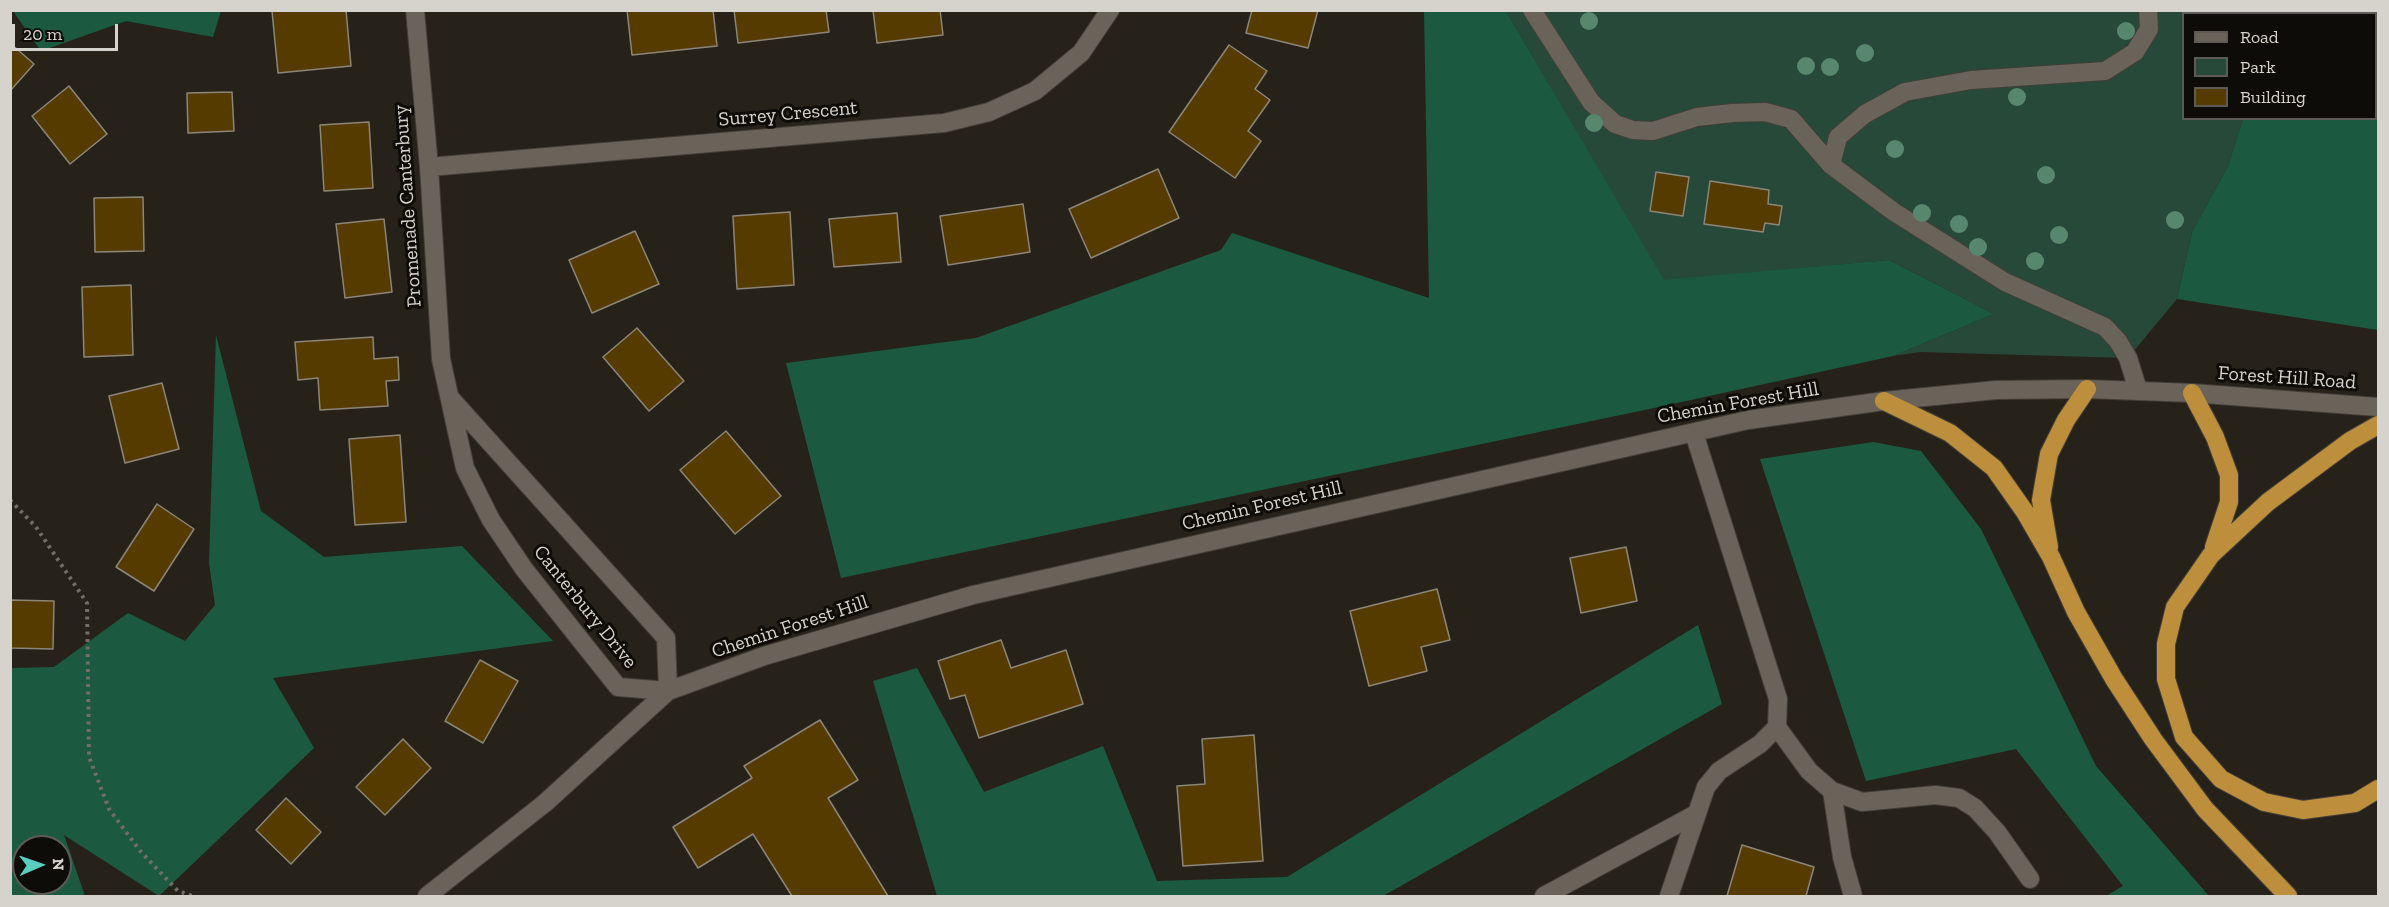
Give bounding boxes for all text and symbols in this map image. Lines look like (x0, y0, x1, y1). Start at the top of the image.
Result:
scale bar (15, 12, 122, 50)
legend (2182, 12, 2377, 120)
text: 20 m (23, 23, 62, 45)
text: Road (2240, 26, 2279, 48)
text: Park (2240, 56, 2276, 78)
text: Building (2240, 86, 2306, 108)
street label: Surrey Crescent (717, 96, 859, 132)
street label: Promenade Canterbury (389, 104, 427, 308)
street label: Forest Hill Road (2217, 361, 2357, 395)
street label: Chemin Forest Hill (1656, 377, 1820, 429)
street label: Chemin Forest Hill (1180, 476, 1344, 536)
street label: Canterbury Drive (528, 541, 642, 673)
street label: Chemin Forest Hill (709, 590, 871, 664)
north arrow (12, 835, 72, 895)
text: N (49, 858, 68, 871)

